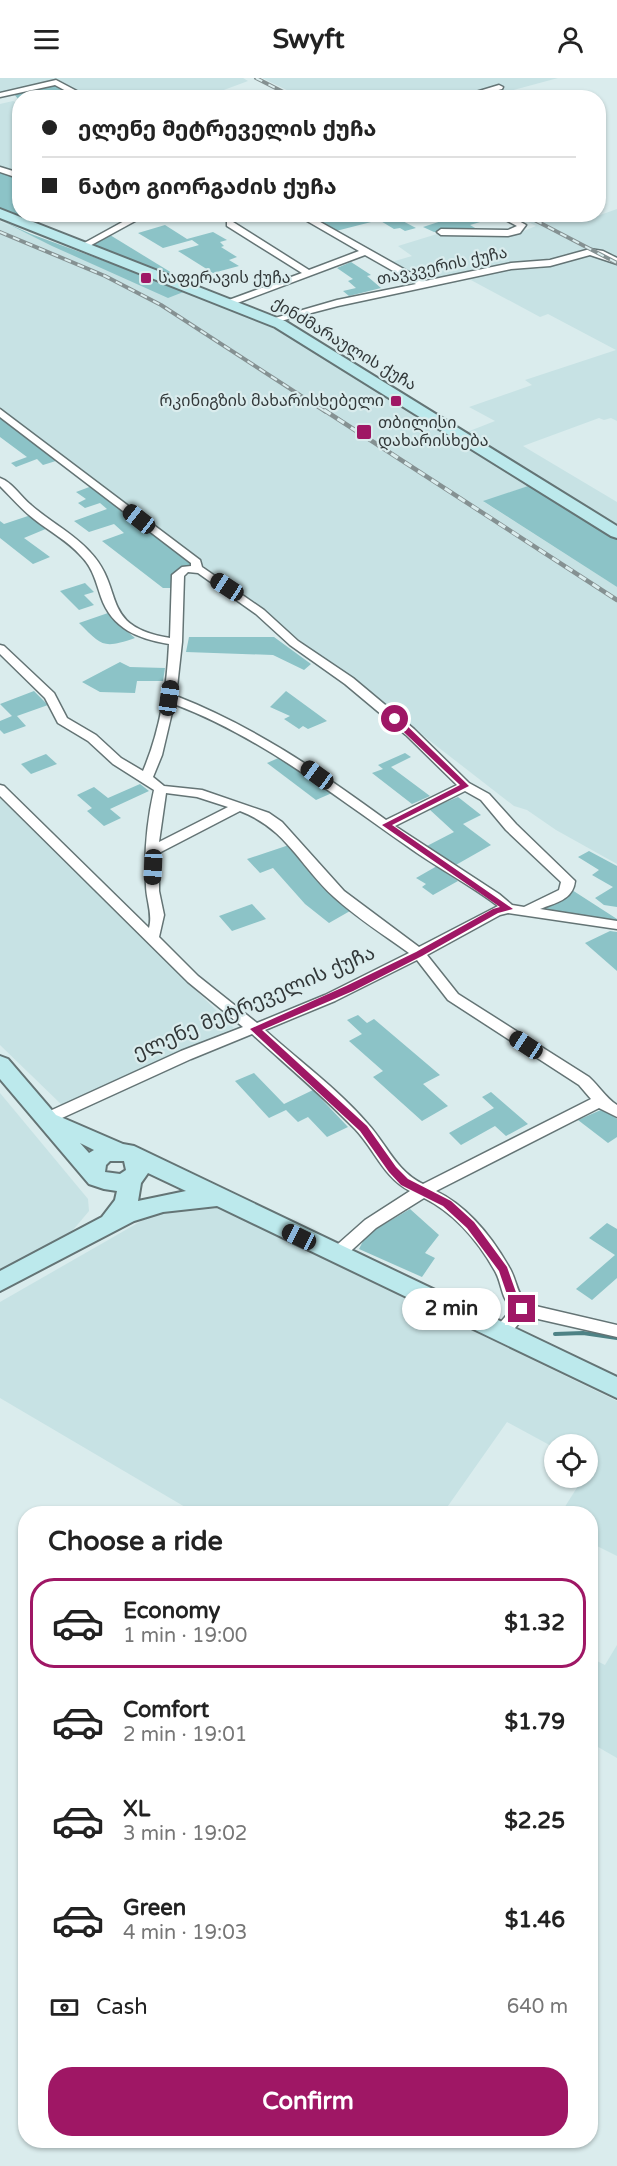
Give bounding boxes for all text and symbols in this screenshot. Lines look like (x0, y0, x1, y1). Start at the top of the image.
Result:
icon: menu (30, 23, 63, 56)
text: Swyft (272, 23, 345, 56)
icon: person (554, 23, 587, 56)
text: ელენე მეტრეველის ქუჩა (78, 116, 376, 142)
text: ნატო გიორგაძის ქუჩა (78, 174, 337, 200)
street label: თავკვერის ქუჩა (375, 242, 509, 290)
place label: საფერავის ქუჩა (158, 268, 290, 288)
marker: საფერავის ქუჩა (139, 271, 153, 285)
street label: ქინძმარაულის ქუჩა (268, 293, 420, 395)
place label: რკინიგზის მახარისხებელი (159, 391, 384, 411)
marker: რკინიგზის მახარისხებელი (389, 394, 403, 408)
place label: თბილისი დახარისხება (378, 413, 488, 451)
marker: თბილისი დახარისხება (355, 423, 373, 441)
car (119, 501, 159, 537)
car (207, 570, 247, 604)
car (158, 679, 180, 717)
route start (381, 705, 408, 732)
car (297, 757, 337, 793)
car (143, 849, 163, 885)
street label: ელენე მეტრეველის ქუჩა (129, 941, 379, 1065)
car (506, 1028, 546, 1062)
car (279, 1221, 319, 1253)
callout: 2 min (402, 1288, 501, 1330)
route end (508, 1295, 535, 1322)
text: 2 min (425, 1297, 478, 1321)
map controls (544, 1434, 598, 1488)
button: locate (544, 1434, 598, 1488)
text: Choose a ride (48, 1525, 223, 1558)
icon: car (51, 1596, 105, 1650)
text: Economy (123, 1598, 220, 1624)
text: $1.32 (504, 1610, 565, 1636)
text: 1 min · 19:00 (123, 1624, 247, 1648)
icon: car (51, 1695, 105, 1749)
text: Comfort (123, 1697, 209, 1723)
text: $1.79 (504, 1709, 565, 1735)
text: 2 min · 19:01 (123, 1723, 247, 1747)
icon: car (51, 1794, 105, 1848)
text: XL (123, 1796, 150, 1822)
text: $2.25 (504, 1808, 565, 1834)
text: 3 min · 19:02 (123, 1822, 247, 1846)
icon: car (51, 1893, 105, 1947)
text: Green (123, 1895, 186, 1921)
text: $1.46 (505, 1907, 565, 1933)
text: 4 min · 19:03 (123, 1921, 247, 1945)
icon: cash (48, 1991, 81, 2024)
text: Cash (96, 1994, 148, 2020)
text: 640 m (507, 1995, 568, 2019)
button: Confirm (48, 2067, 568, 2136)

